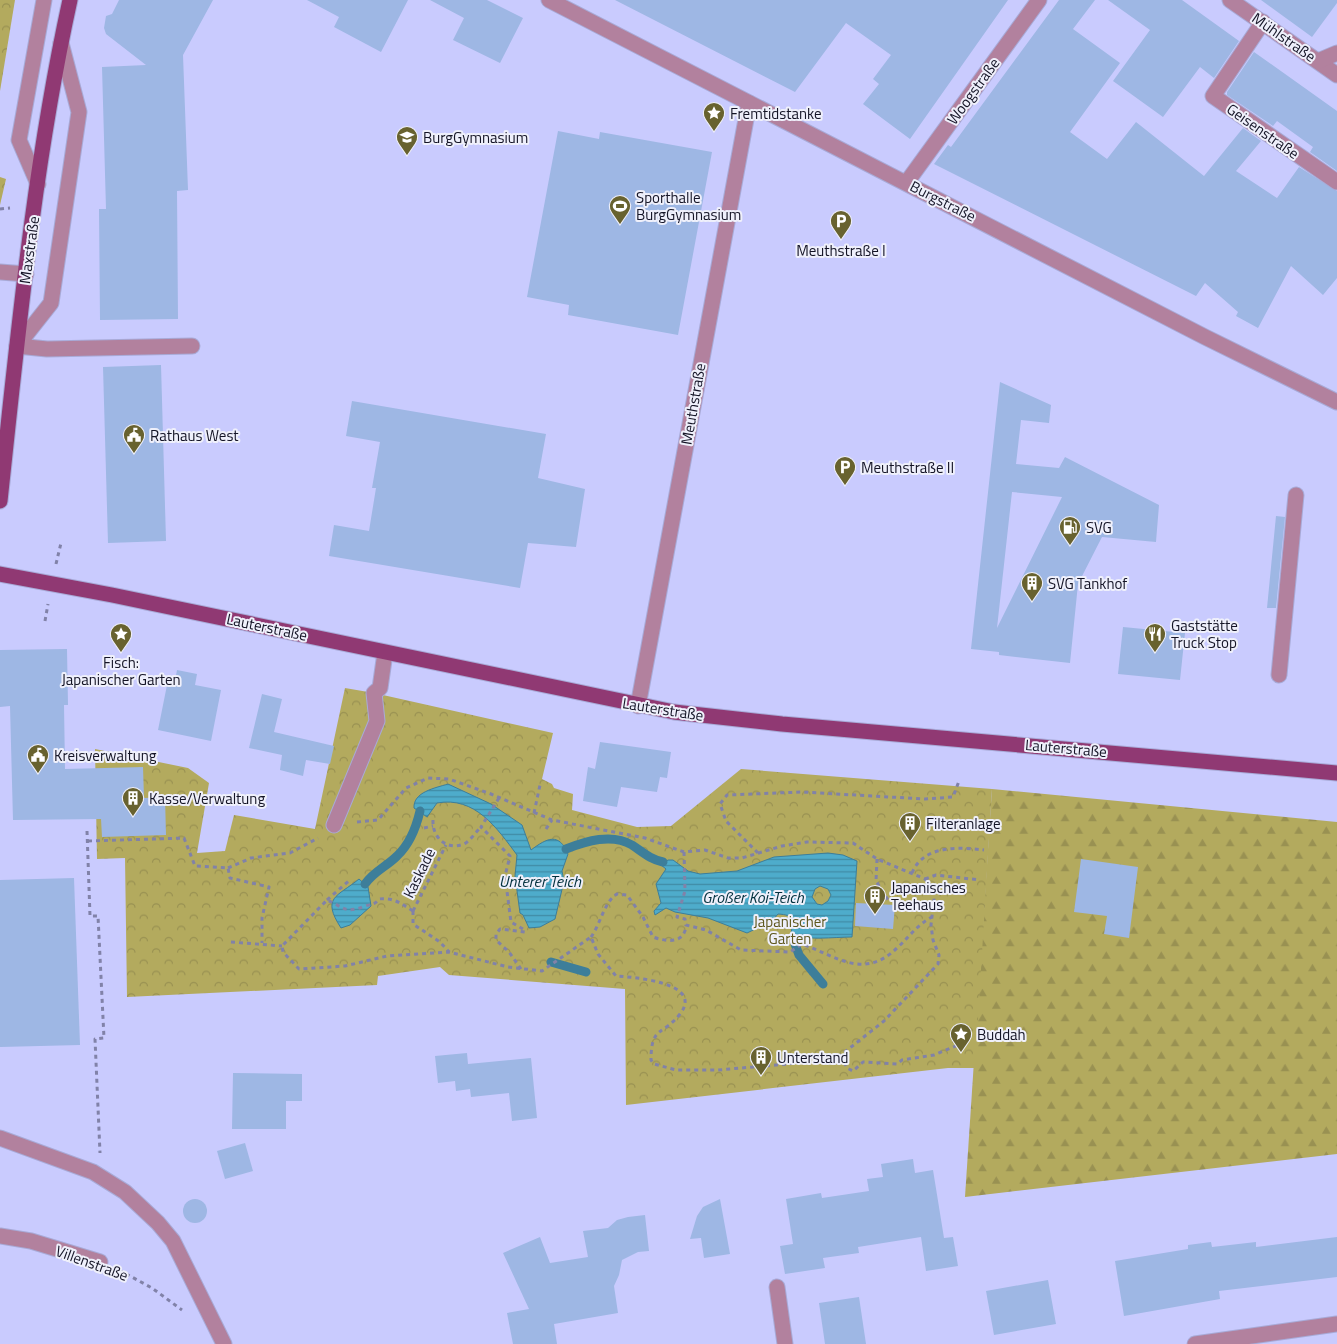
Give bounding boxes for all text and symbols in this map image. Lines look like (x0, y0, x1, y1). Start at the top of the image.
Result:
street label: Mühlstraße (1247, 7, 1321, 67)
street label: Woogstraße (941, 53, 1005, 129)
street label: Geisenstraße (1222, 98, 1304, 164)
place icon: Fremtidstanke (702, 101, 726, 132)
place label: Fremtidstanke (730, 102, 822, 125)
school or university icon: BurgGymnasium (395, 125, 419, 156)
place label: BurgGymnasium (423, 126, 528, 149)
street label: Burgstraße (906, 175, 980, 227)
place label: Sporthalle BurgGymnasium (636, 186, 741, 226)
sports icon: Sporthalle BurgGymnasium (608, 194, 632, 225)
parking icon: Meuthstraße I (829, 209, 853, 240)
street label: Maxstraße (13, 215, 45, 285)
place label: Meuthstraße I (796, 239, 886, 262)
street label: Meuthstraße (675, 361, 711, 447)
public building icon: Rathaus West (122, 423, 146, 454)
place label: Rathaus West (150, 424, 239, 447)
parking icon: Meuthstraße II (833, 455, 857, 486)
place label: Meuthstraße II (861, 456, 954, 479)
fuel station icon: SVG (1058, 515, 1082, 546)
place label: SVG (1086, 516, 1112, 539)
building icon: SVG Tankhof (1020, 571, 1044, 602)
place label: SVG Tankhof (1048, 572, 1127, 595)
street label: Lauterstraße (225, 607, 309, 647)
place label: Gaststätte Truck Stop (1171, 614, 1238, 654)
place icon: Fisch: Japanischer Garten (109, 622, 133, 653)
restaurant icon: Gaststätte Truck Stop (1143, 622, 1167, 653)
place label: Fisch: Japanischer Garten (61, 651, 181, 691)
street label: Lauterstraße (621, 691, 705, 727)
street label: Lauterstraße (1024, 733, 1108, 763)
public building icon: Kreisverwaltung (26, 743, 50, 774)
place label: Kreisverwaltung (54, 744, 157, 767)
building icon: Kasse/Verwaltung (121, 786, 145, 817)
place label: Kasse/Verwaltung (149, 787, 265, 810)
building icon: Filteranlage (898, 811, 922, 842)
place label: Filteranlage (926, 812, 1001, 835)
street label: Kaskade (397, 844, 441, 902)
water label: Unterer Teich (499, 869, 582, 893)
place label: Japanisches Teehaus (891, 876, 966, 916)
building icon: Japanisches Teehaus (863, 884, 887, 915)
water label: Großer Koi-Teich (702, 885, 805, 909)
park label: Japanischer Garten (754, 910, 826, 950)
place icon: Buddah (949, 1022, 973, 1053)
place label: Buddah (977, 1023, 1026, 1046)
building icon: Unterstand (749, 1045, 773, 1076)
place label: Unterstand (777, 1046, 848, 1069)
street label: Villenstraße (52, 1239, 132, 1287)

